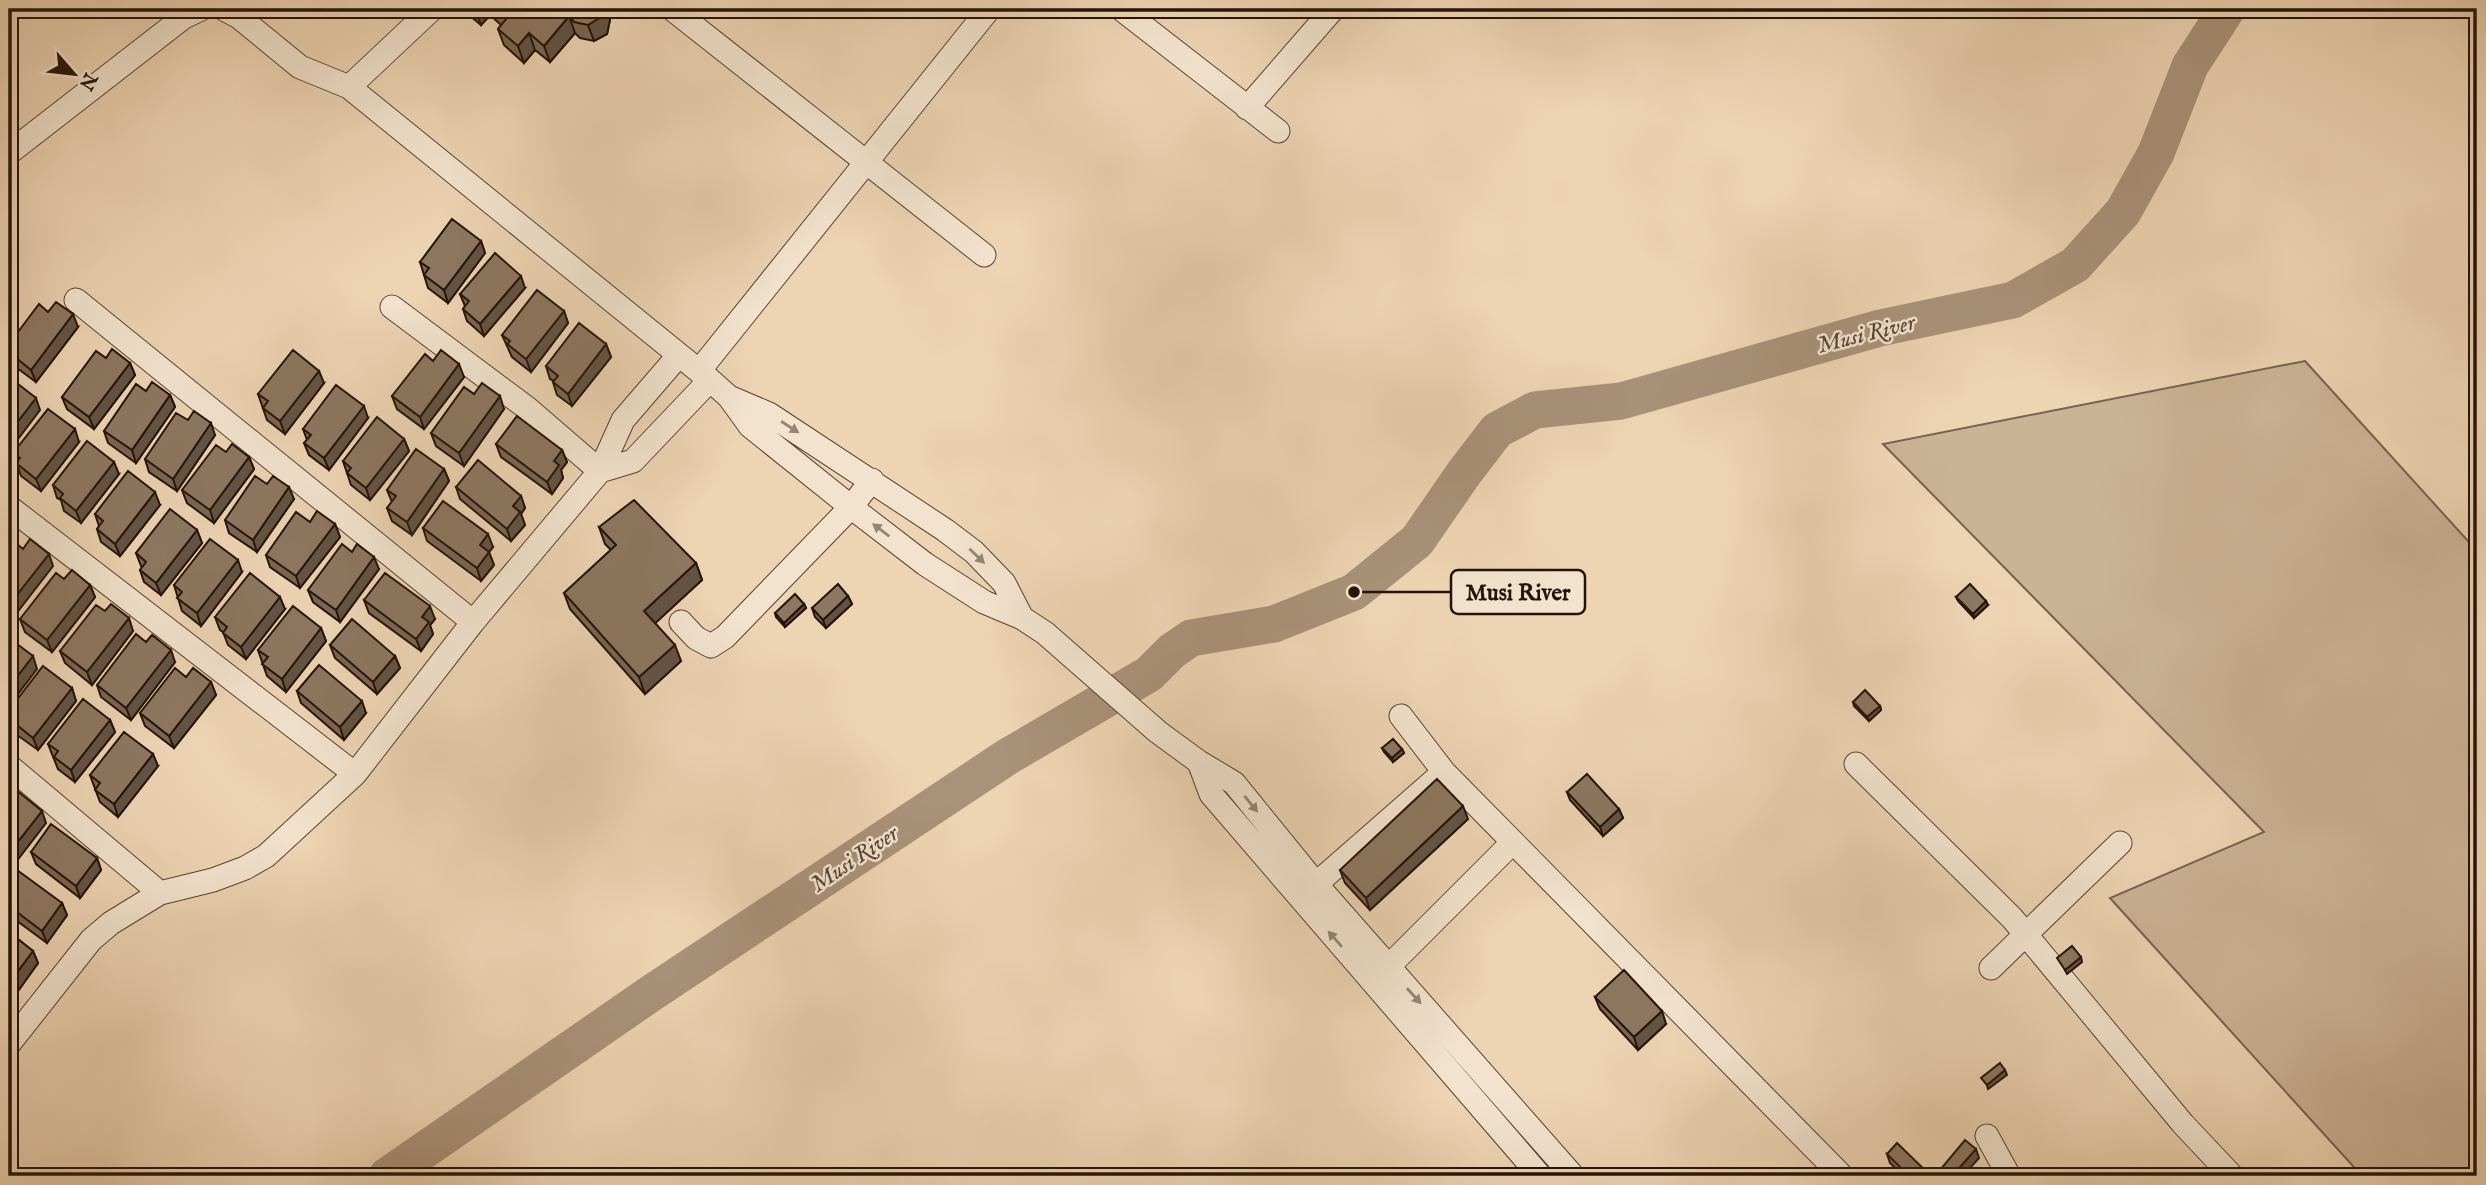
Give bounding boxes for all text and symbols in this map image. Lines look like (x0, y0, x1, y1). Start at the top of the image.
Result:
north arrow (38, 38, 108, 108)
text: N (73, 67, 102, 94)
water label: Musi River (1815, 308, 1919, 361)
one-way arrow (781, 421, 800, 434)
one-way arrow (873, 523, 891, 538)
one-way arrow (968, 548, 985, 564)
callout: Musi River (1451, 570, 1585, 614)
text: Musi River (1465, 579, 1571, 608)
one-way arrow (1243, 796, 1258, 813)
water label: Musi River (805, 819, 905, 899)
one-way arrow (1328, 931, 1344, 948)
one-way arrow (1406, 988, 1421, 1005)

